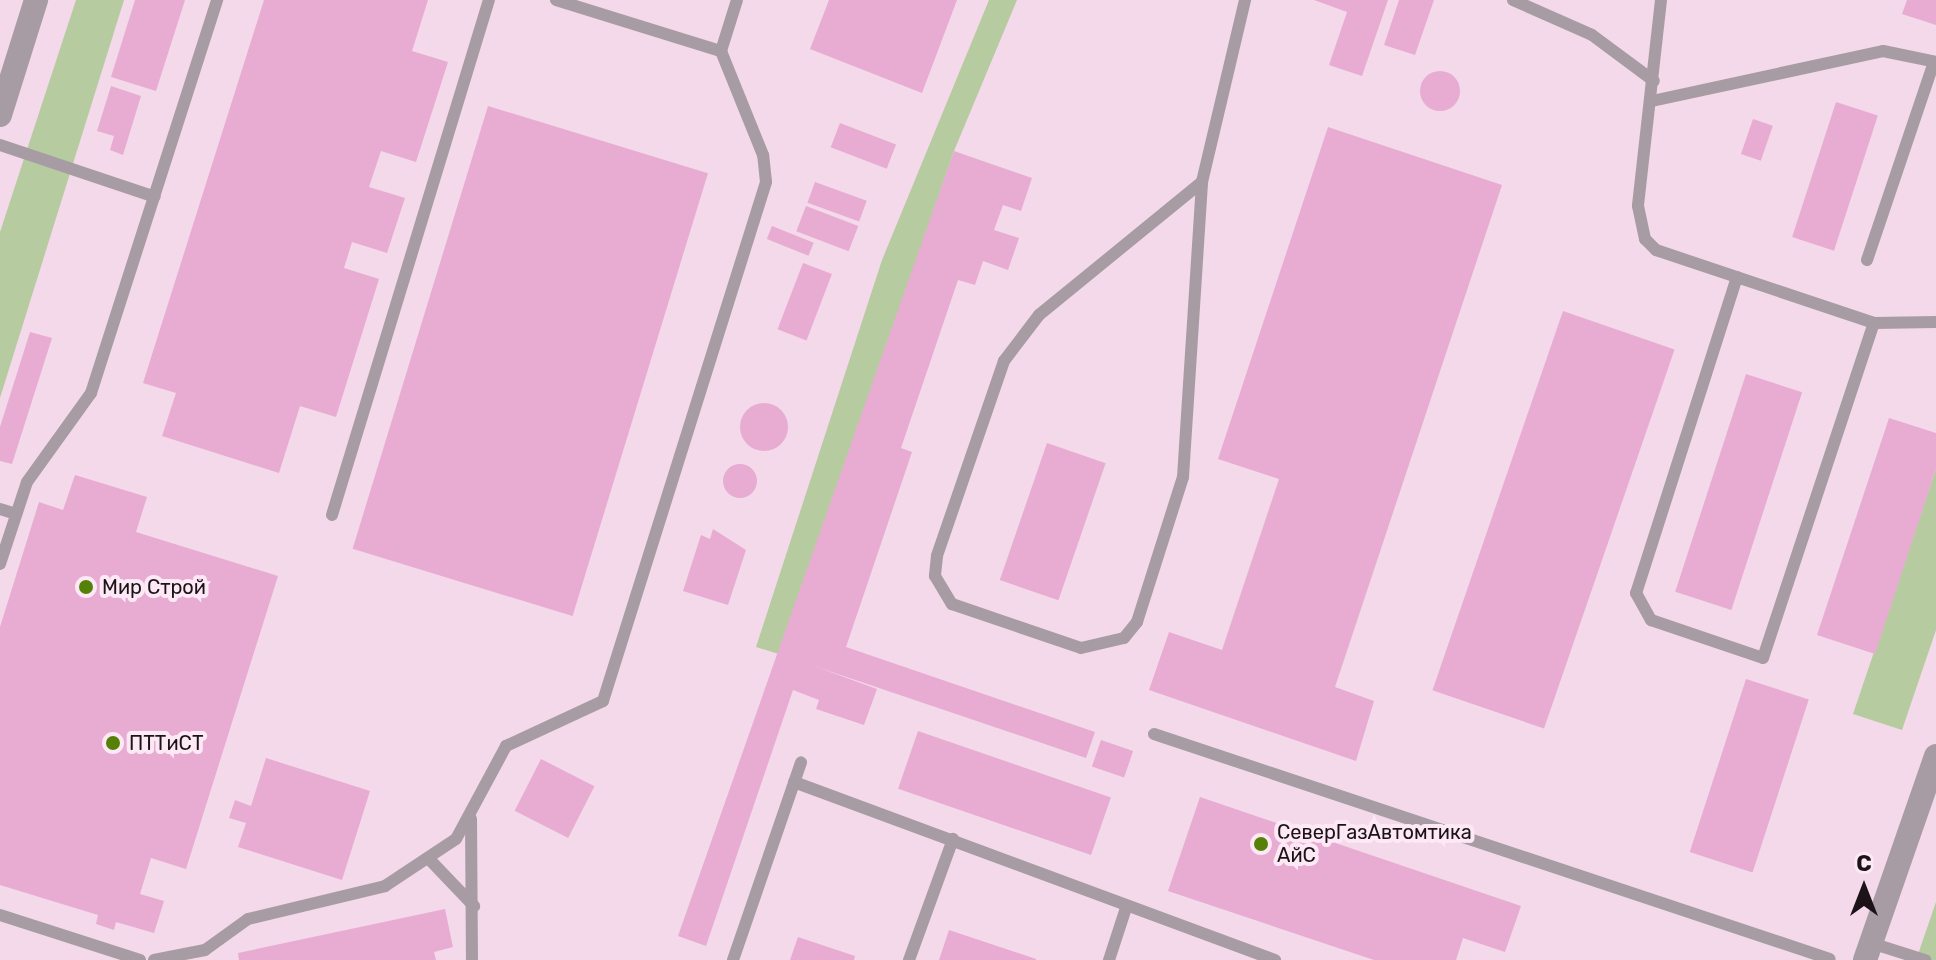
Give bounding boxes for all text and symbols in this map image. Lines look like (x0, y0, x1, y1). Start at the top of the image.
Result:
place label: Мир Строй (102, 575, 206, 599)
marker: Мир Строй (77, 578, 95, 596)
place label: ПТТиСТ (129, 731, 204, 755)
marker: ПТТиСТ (104, 734, 122, 752)
place label: СеверГазАвтомтика АйС (1277, 820, 1472, 867)
marker: СеверГазАвтомтика АйС (1252, 835, 1270, 853)
north arrow (1824, 848, 1904, 928)
text: С (1856, 850, 1872, 877)

